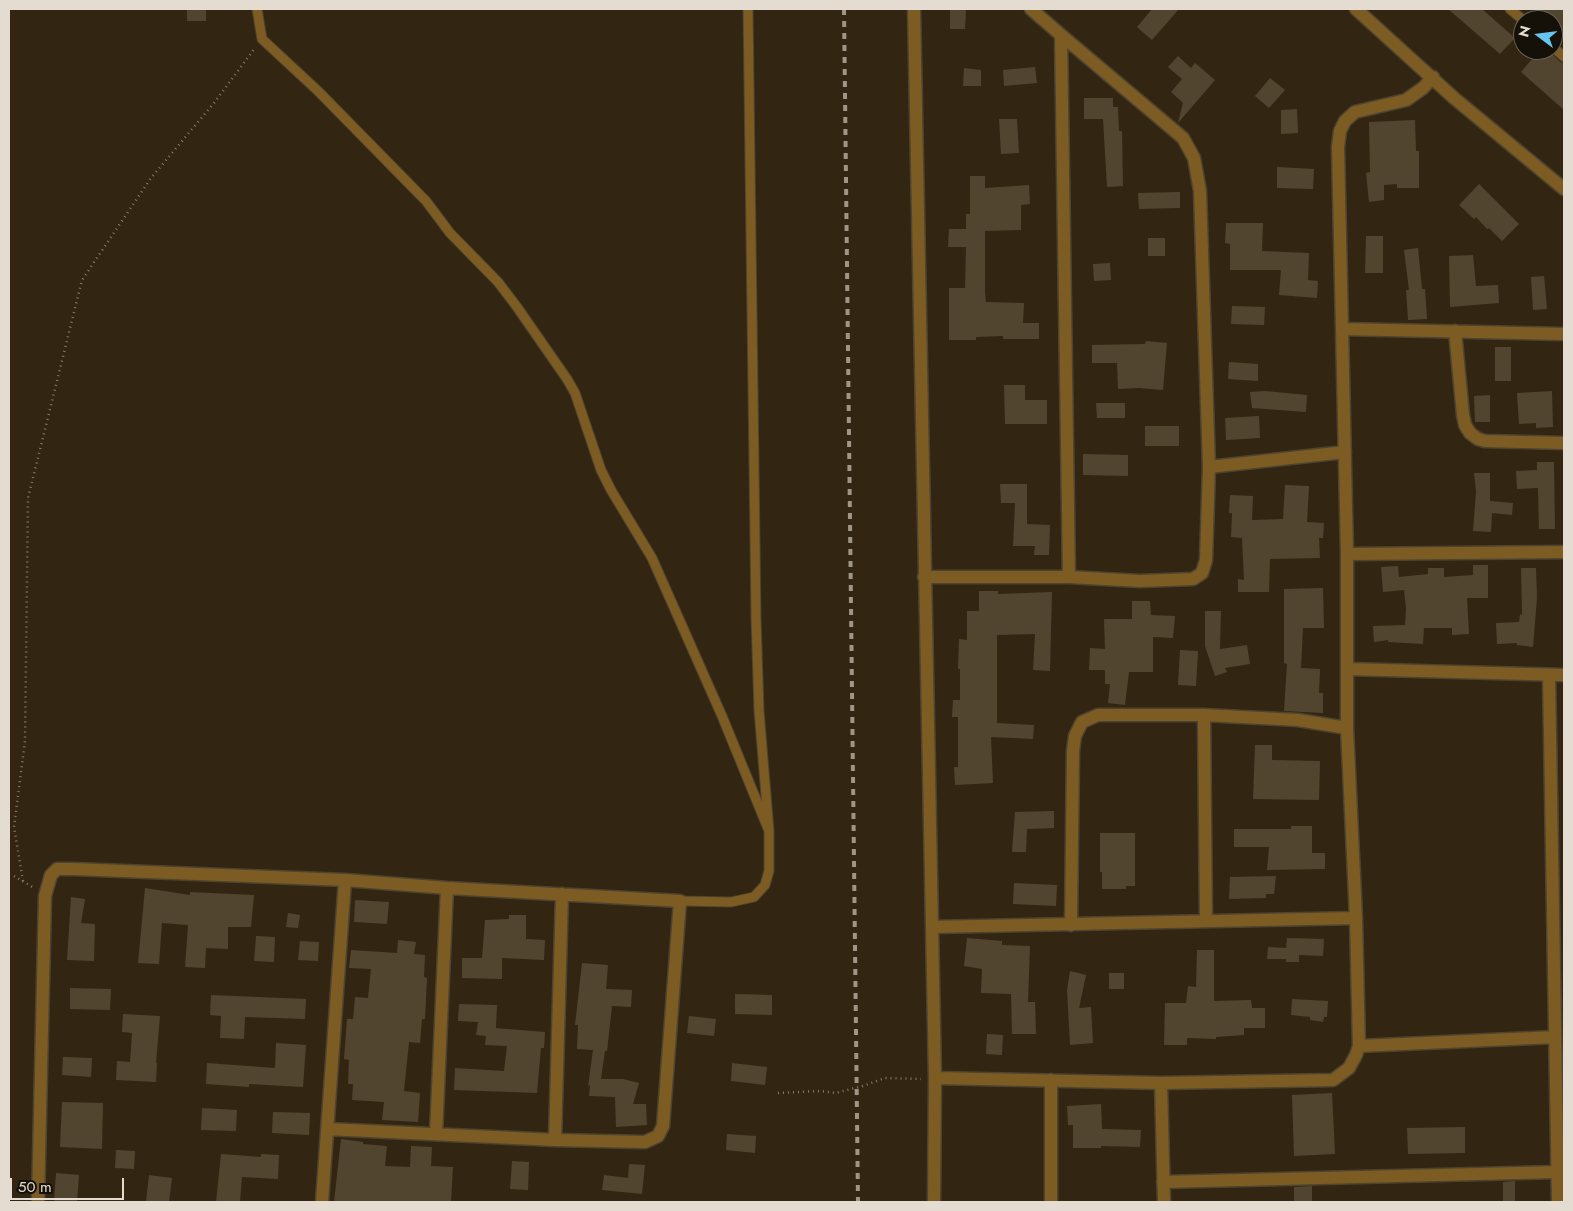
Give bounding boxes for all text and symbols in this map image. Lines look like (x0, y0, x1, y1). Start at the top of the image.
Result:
north arrow (1513, 10, 1563, 60)
text: N (1513, 23, 1536, 39)
scale bar (12, 1168, 126, 1200)
text: 50 m (18, 1176, 52, 1198)

